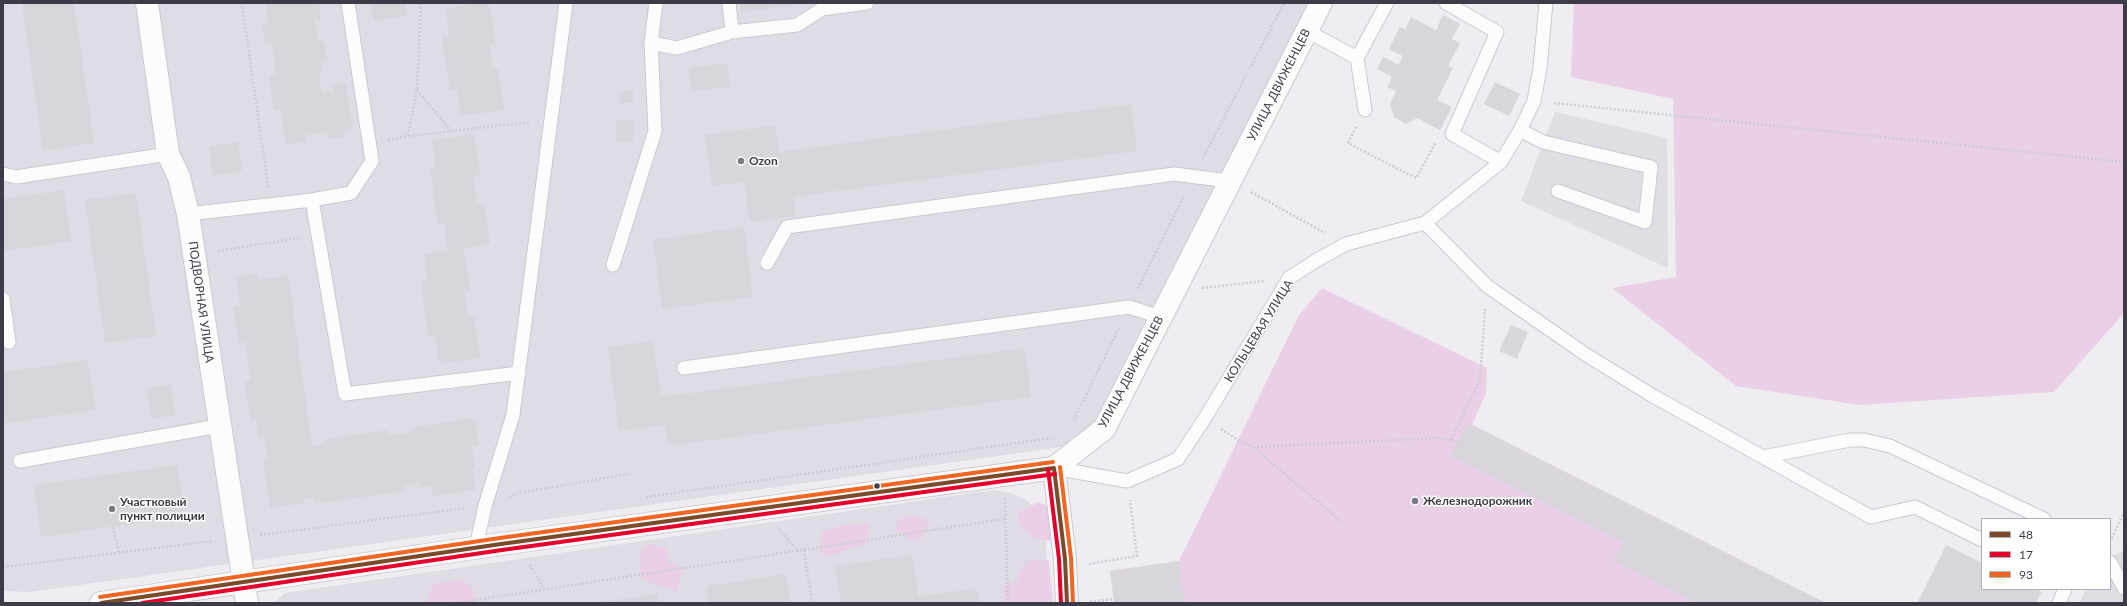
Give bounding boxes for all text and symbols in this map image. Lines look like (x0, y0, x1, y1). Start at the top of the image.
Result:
street label: УЛИЦА ДВИЖЕНЦЕВ (1244, 26, 1314, 144)
place label: Ozon (749, 154, 778, 168)
marker: Ozon (736, 156, 746, 166)
street label: ПОДВОРНАЯ УЛИЦА (185, 240, 217, 364)
street label: КОЛЬЦЕВАЯ УЛИЦА (1222, 277, 1296, 385)
street label: УЛИЦА ДВИЖЕНЦЕВ (1095, 314, 1167, 430)
unlabelled marker (872, 481, 882, 491)
place label: Железнодорожник (1423, 494, 1532, 508)
place label: Участковый пункт полиции (120, 495, 205, 523)
marker: Железнодорожник (1410, 496, 1420, 506)
marker: Участковый пункт полиции (107, 504, 117, 514)
legend (1981, 518, 2111, 590)
text: 48 (2019, 527, 2033, 542)
text: 17 (2019, 547, 2033, 562)
text: 93 (2019, 567, 2033, 582)

